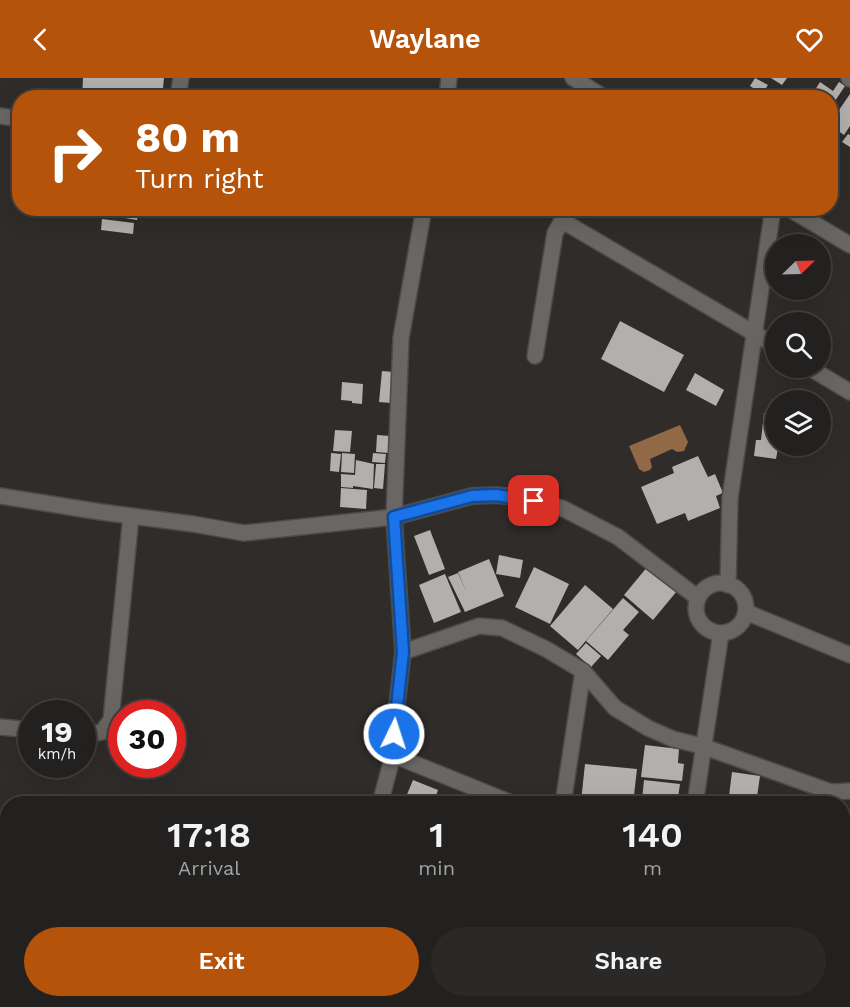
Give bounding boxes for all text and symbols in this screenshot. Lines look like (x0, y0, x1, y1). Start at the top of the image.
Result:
icon: back (24, 23, 57, 56)
text: Waylane (369, 23, 481, 55)
icon: heart (793, 23, 826, 56)
text: 80 m (135, 113, 240, 162)
icon: right (36, 114, 114, 192)
text: Turn right (135, 163, 264, 195)
north arrow (765, 234, 831, 300)
map controls (765, 234, 831, 456)
button: search (765, 312, 831, 378)
button: layers (765, 390, 831, 456)
pin (508, 475, 559, 526)
icon: arrive (517, 484, 550, 517)
speed limit sign: 30 (108, 700, 186, 778)
position arrow (362, 702, 426, 766)
text: 19 (41, 714, 73, 749)
text: km/h (38, 745, 76, 763)
text: 17:18 (167, 814, 251, 856)
text: 1 (429, 814, 444, 856)
text: 140 (622, 814, 683, 856)
text: Arrival (178, 856, 240, 880)
text: min (418, 856, 455, 880)
text: m (643, 856, 662, 880)
button: Exit (24, 927, 419, 996)
button: Share (431, 927, 826, 996)

